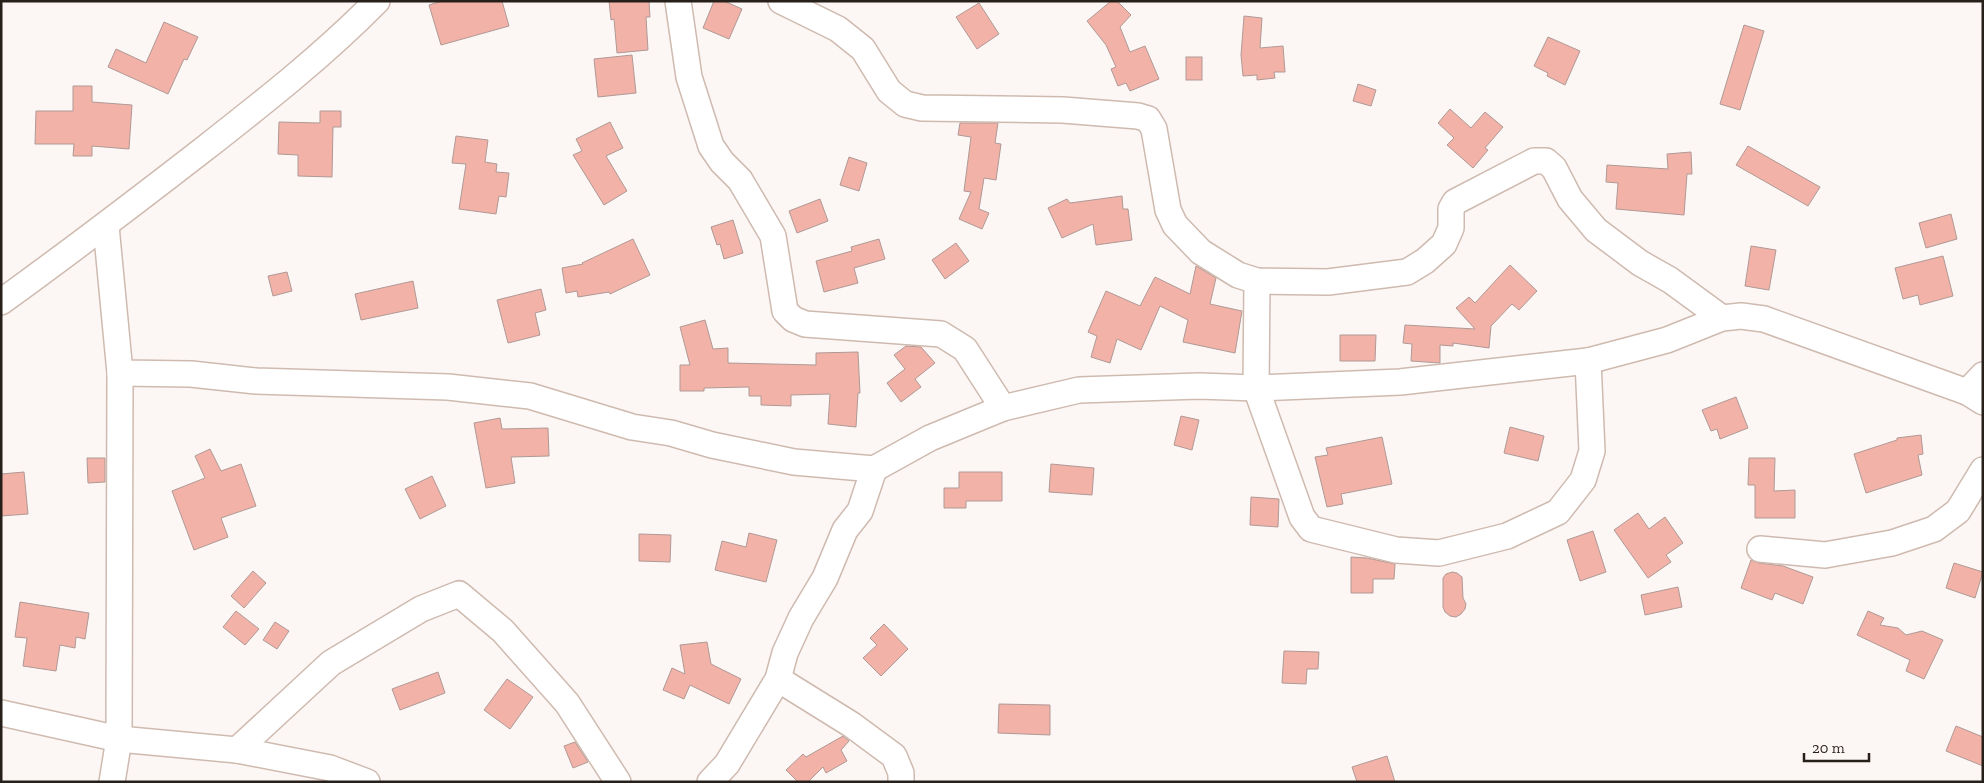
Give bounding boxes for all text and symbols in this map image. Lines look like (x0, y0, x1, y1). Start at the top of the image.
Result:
scale bar (1804, 730, 1869, 762)
text: 20 m (1812, 739, 1845, 757)

